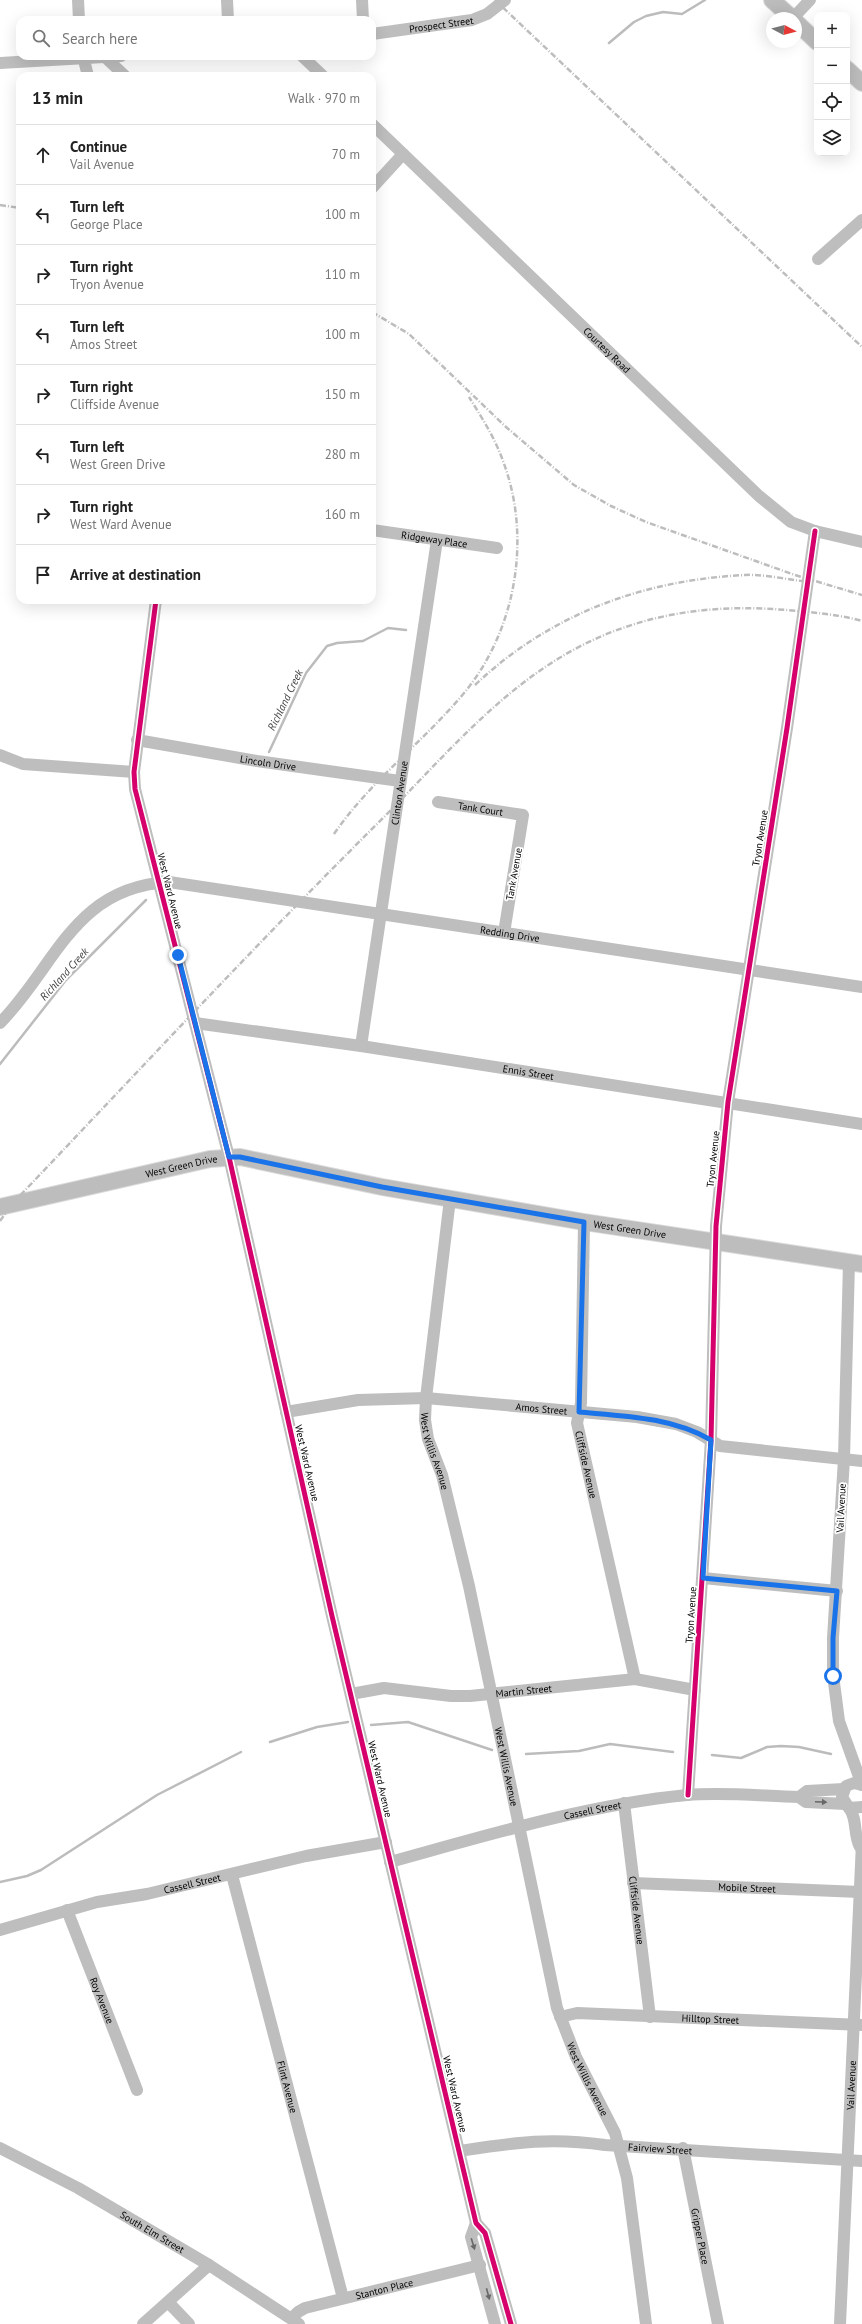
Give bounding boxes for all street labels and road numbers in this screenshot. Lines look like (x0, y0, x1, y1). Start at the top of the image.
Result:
street label: Prospect Street (408, 13, 475, 35)
street label: Courtesy Road (581, 324, 633, 376)
street label: Ridgeway Place (400, 528, 468, 550)
street label: Lincoln Drive (239, 752, 297, 773)
street label: Clinton Avenue (388, 760, 410, 826)
street label: Tank Court (457, 799, 505, 818)
street label: Tryon Avenue (749, 809, 771, 867)
street label: Tank Avenue (503, 847, 525, 901)
street label: West Ward Avenue (154, 851, 186, 931)
street label: Redding Drive (479, 923, 541, 945)
street label: Ennis Street (502, 1062, 555, 1083)
street label: Tryon Avenue (704, 1130, 722, 1188)
street label: West Green Drive (144, 1152, 218, 1180)
street label: West Green Drive (593, 1217, 667, 1241)
street label: Amos Street (515, 1400, 569, 1417)
street label: West Willis Avenue (418, 1412, 452, 1491)
street label: West Ward Avenue (292, 1423, 322, 1503)
street label: Cliffside Avenue (572, 1430, 600, 1499)
street label: Vail Avenue (833, 1483, 849, 1534)
street label: Tryon Avenue (683, 1586, 699, 1644)
street label: Martin Street (495, 1681, 553, 1700)
street label: West Willis Avenue (492, 1726, 521, 1807)
street label: West Ward Avenue (365, 1739, 395, 1819)
street label: Cassell Street (562, 1798, 623, 1822)
street label: Cassell Street (162, 1870, 223, 1896)
street label: Cliffside Avenue (626, 1875, 648, 1945)
street label: Mobile Street (718, 1880, 777, 1895)
street label: Roy Avenue (87, 1975, 117, 2025)
street label: Hilltop Street (681, 2011, 740, 2026)
street label: West Willis Avenue (564, 2040, 611, 2118)
street label: West Ward Avenue (440, 2054, 470, 2134)
street label: Flint Avenue (275, 2059, 301, 2114)
street label: Vail Avenue (843, 2060, 859, 2111)
street label: Fairview Street (628, 2140, 693, 2157)
street label: Gripper Place (689, 2207, 712, 2266)
street label: South Elm Street (118, 2208, 187, 2256)
street label: Stanton Place (354, 2275, 414, 2302)

